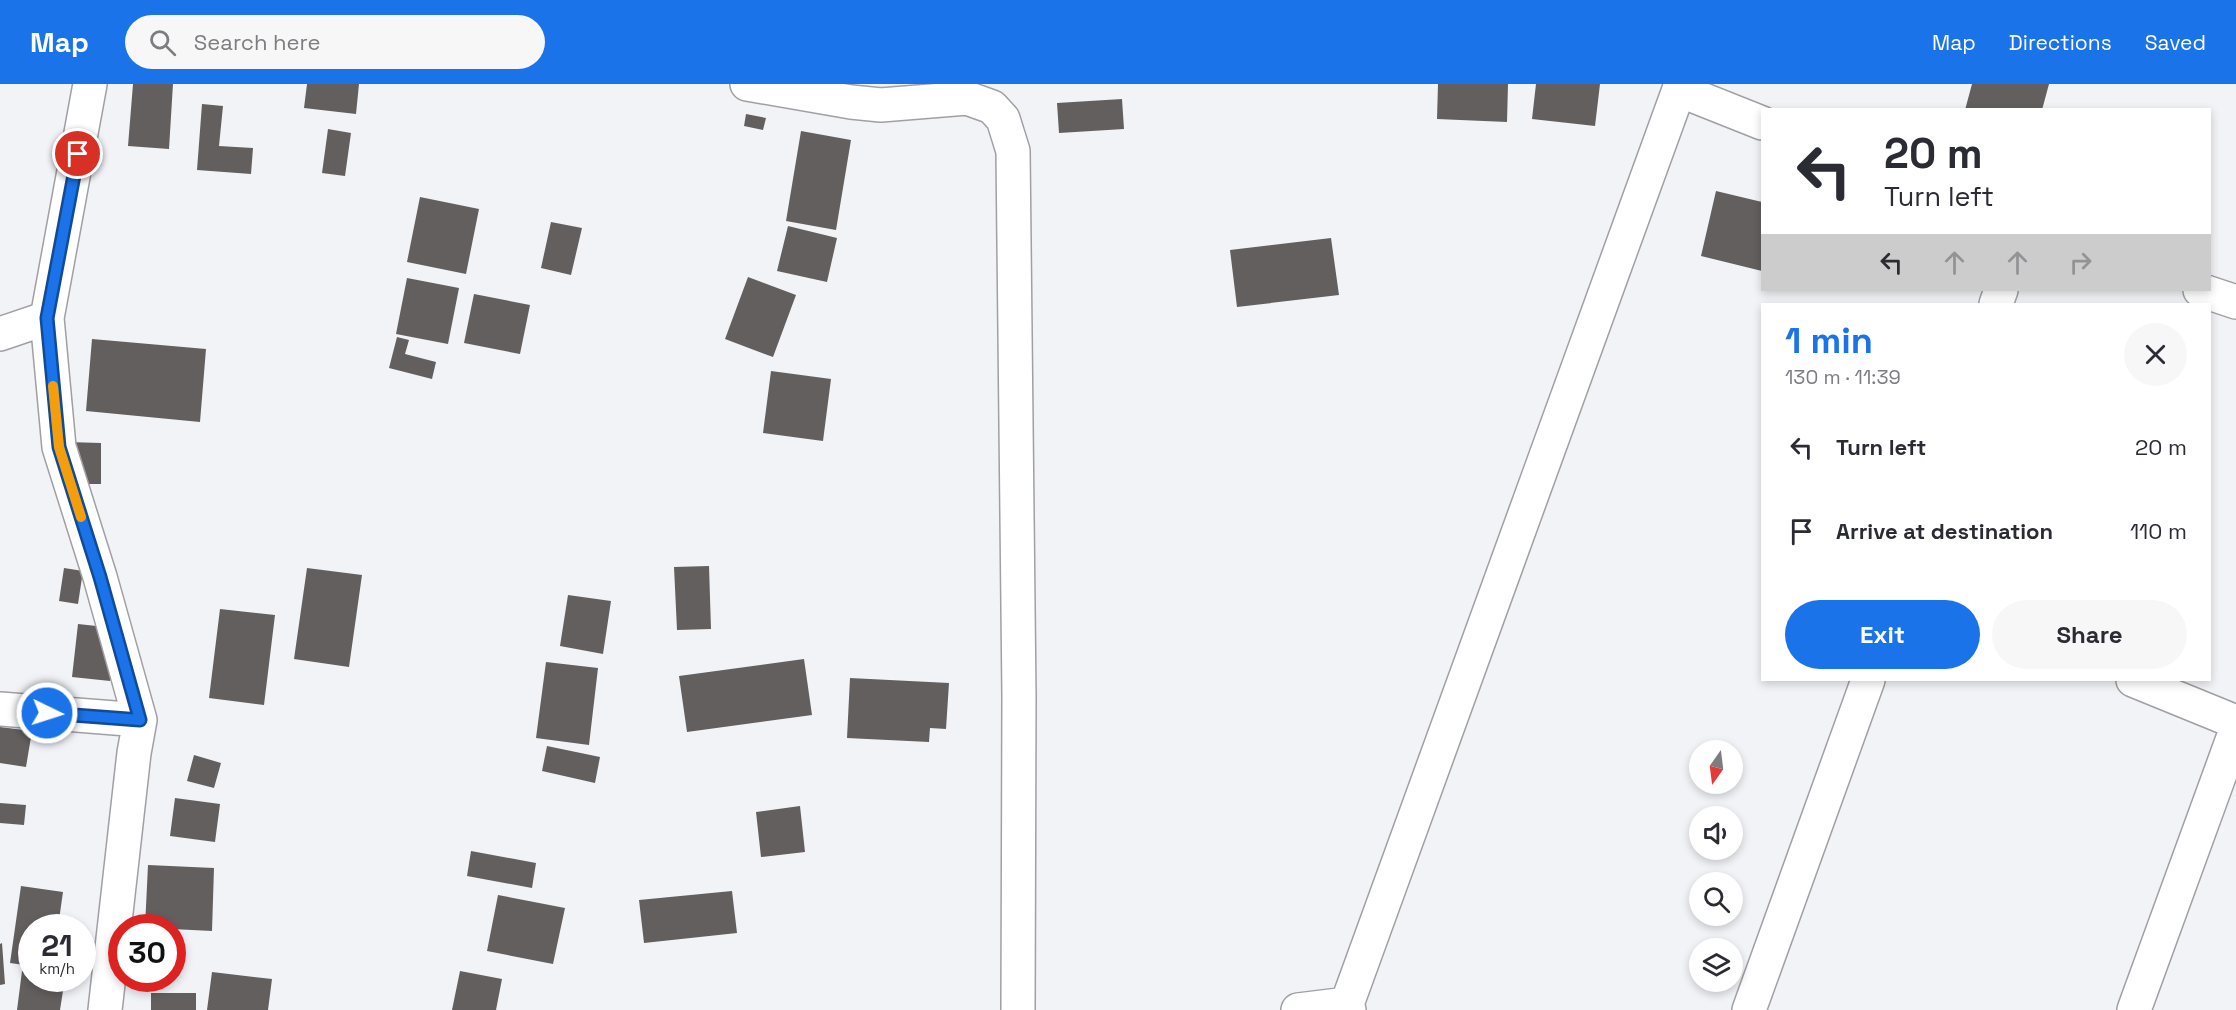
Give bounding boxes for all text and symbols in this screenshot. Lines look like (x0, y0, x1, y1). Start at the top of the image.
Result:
search box (125, 15, 545, 69)
text: Map (30, 24, 89, 60)
icon: search (146, 26, 179, 59)
text: Search here (194, 28, 321, 56)
text: Map (1932, 29, 1976, 56)
text: Directions (2009, 29, 2112, 56)
text: Saved (2145, 29, 2206, 56)
text: 20 m (1884, 127, 1983, 180)
pin (52, 128, 103, 179)
icon: left (1785, 132, 1863, 210)
icon: arrive (61, 137, 94, 170)
text: Turn left (1884, 179, 1994, 214)
icon: left (1875, 246, 1908, 279)
icon: ahead (1938, 246, 1971, 279)
icon: ahead (2001, 246, 2034, 279)
icon: right (2064, 246, 2097, 279)
text: 1 min (1785, 318, 1873, 364)
button: close (2124, 323, 2187, 386)
text: 130 m · 11:39 (1785, 364, 1901, 390)
icon: left (1785, 431, 1818, 464)
text: Turn left (1836, 433, 1926, 461)
text: 20 m (2135, 433, 2187, 461)
icon: arrive (1785, 515, 1818, 548)
text: Arrive at destination (1836, 517, 2053, 545)
text: 110 m (2130, 517, 2187, 545)
button: Exit (1785, 600, 1980, 669)
button: Share (1992, 600, 2187, 669)
position arrow (15, 681, 79, 745)
north arrow (1689, 740, 1743, 794)
map controls (1689, 740, 1743, 992)
button: sound (1689, 806, 1743, 860)
button: search (1689, 872, 1743, 926)
speed limit sign: 30 (108, 914, 186, 992)
text: 21 (41, 926, 73, 965)
button: layers (1689, 938, 1743, 992)
text: km/h (39, 959, 75, 978)

